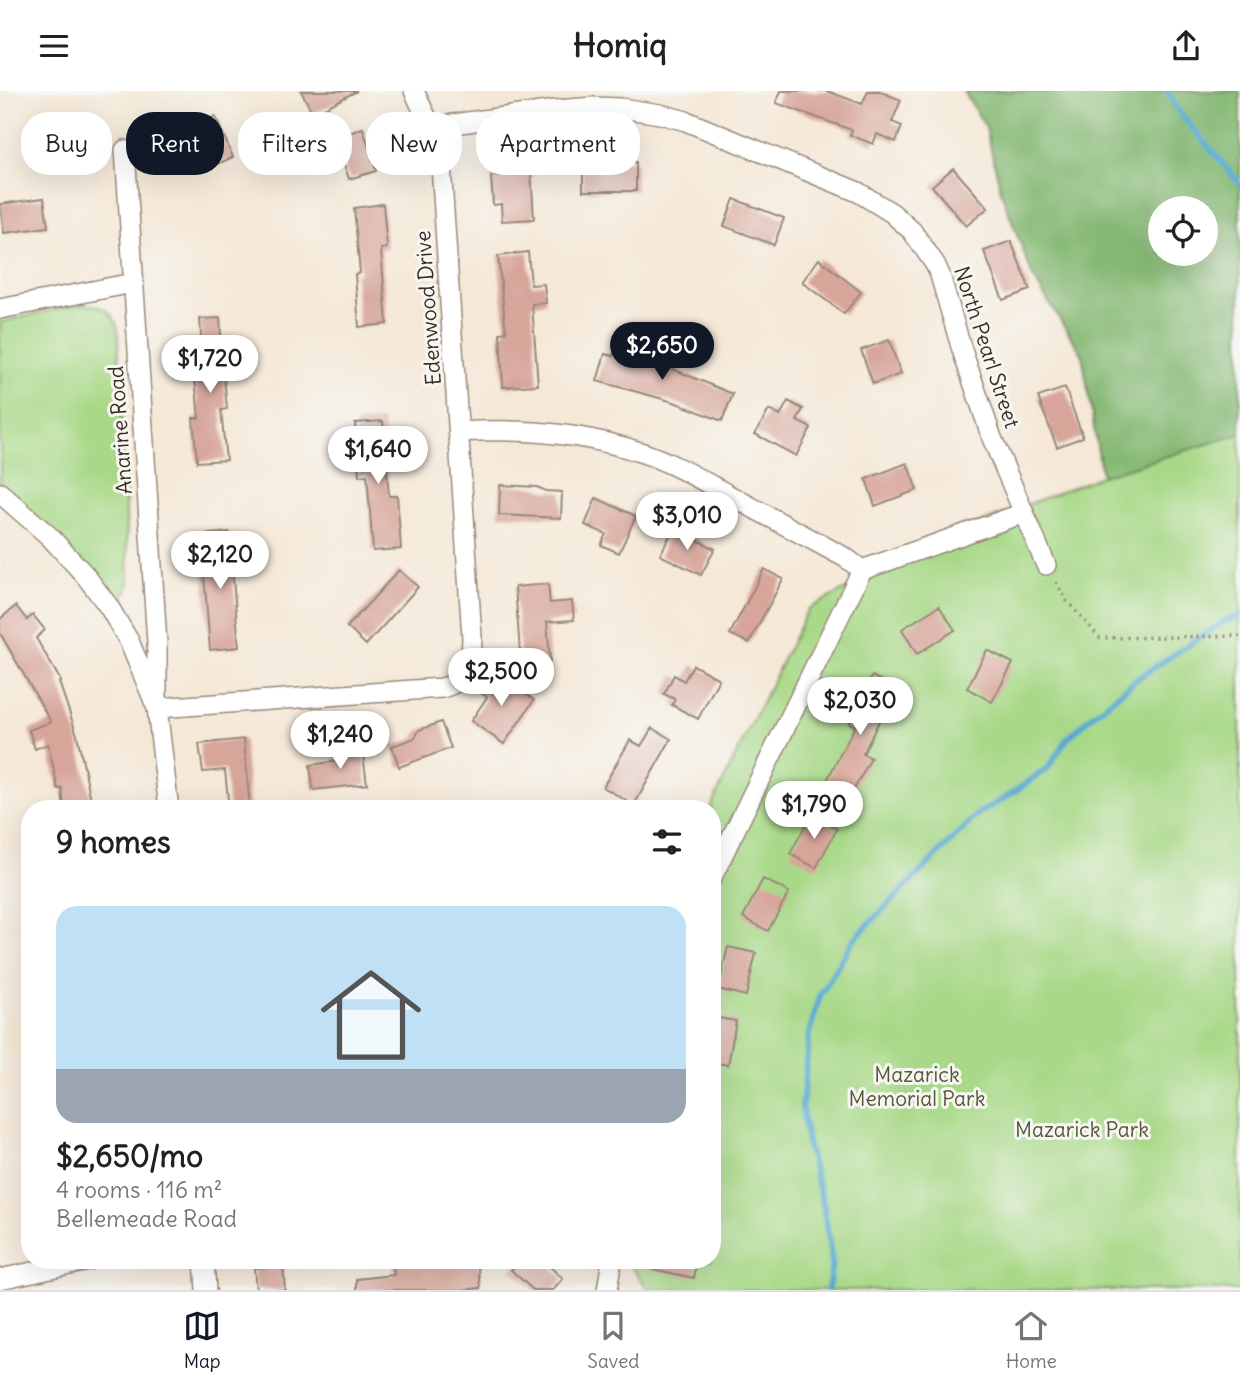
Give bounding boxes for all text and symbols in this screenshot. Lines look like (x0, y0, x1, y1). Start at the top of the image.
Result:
text: Homiq (573, 25, 667, 66)
icon: menu (35, 27, 73, 65)
icon: share (1167, 27, 1205, 65)
chip: Buy (21, 112, 112, 175)
chip: Rent (126, 112, 224, 175)
chip: Filters (238, 112, 352, 175)
chip: New (366, 112, 462, 175)
chip: Apartment (476, 112, 640, 175)
map controls (1148, 196, 1218, 266)
button: locate (1148, 196, 1218, 266)
street label: Edenwood Drive (409, 230, 447, 386)
street label: North Pearl Street (948, 263, 1026, 431)
pin: $2,650 (605, 323, 719, 382)
text: $2,650 (626, 330, 698, 359)
pin: $1,720 (153, 335, 267, 395)
text: $1,720 (177, 343, 243, 372)
street label: Anarine Road (102, 365, 138, 495)
pin: $1,640 (321, 427, 435, 486)
text: $1,640 (344, 434, 412, 463)
pin: $3,010 (630, 493, 744, 552)
text: $3,010 (652, 500, 722, 529)
pin: $2,120 (163, 531, 277, 591)
text: $2,120 (187, 539, 253, 568)
pin: $2,500 (444, 649, 558, 708)
text: $2,500 (464, 656, 538, 685)
pin: $2,030 (803, 677, 917, 737)
text: $2,030 (823, 685, 897, 714)
pin: $1,240 (283, 711, 397, 771)
text: $1,240 (307, 719, 373, 748)
pin: $1,790 (757, 781, 871, 841)
text: $1,790 (781, 789, 847, 818)
text: 9 homes (56, 823, 171, 861)
icon: filters (648, 823, 686, 861)
icon: home (308, 952, 434, 1078)
park label: Mazarick Memorial Park (849, 1061, 985, 1112)
park label: Mazarick Park (1015, 1116, 1149, 1143)
text: $2,650/mo (56, 1137, 203, 1175)
text: 4 rooms · 116 m² (56, 1175, 222, 1204)
text: Bellemeade Road (56, 1204, 237, 1233)
tab: Map (183, 1307, 221, 1373)
tab: Saved (587, 1307, 639, 1373)
tab: Home (1006, 1307, 1057, 1373)

